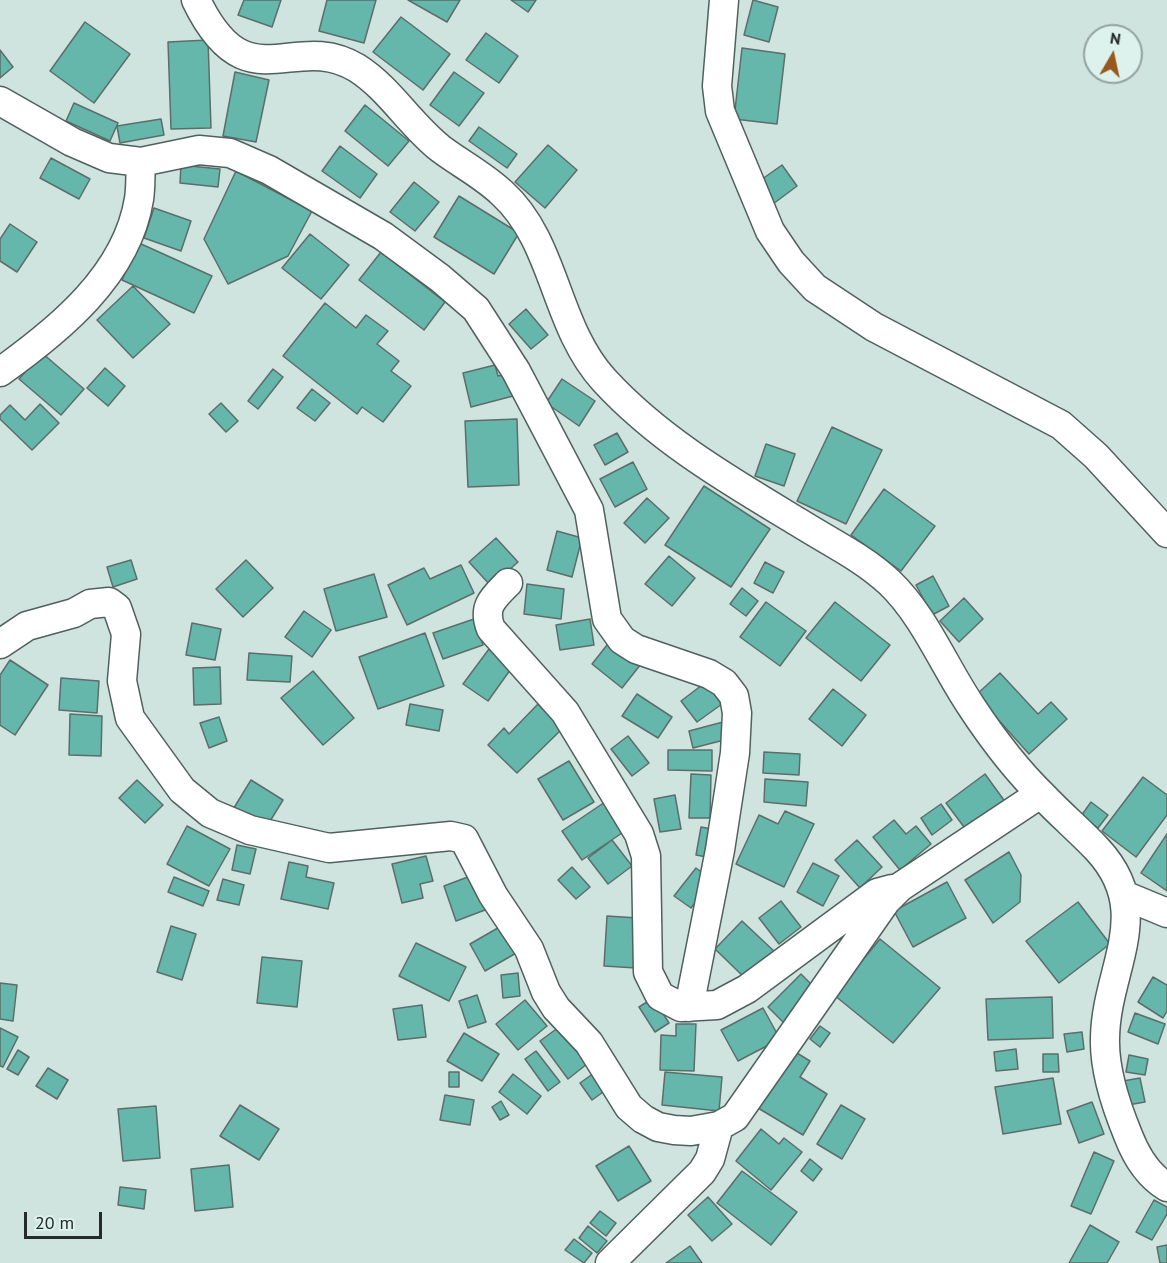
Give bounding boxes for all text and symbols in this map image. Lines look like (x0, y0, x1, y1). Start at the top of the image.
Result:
north arrow (1083, 24, 1143, 84)
text: N (1109, 27, 1122, 49)
scale bar (27, 1200, 105, 1238)
text: 20 m (35, 1211, 74, 1234)

